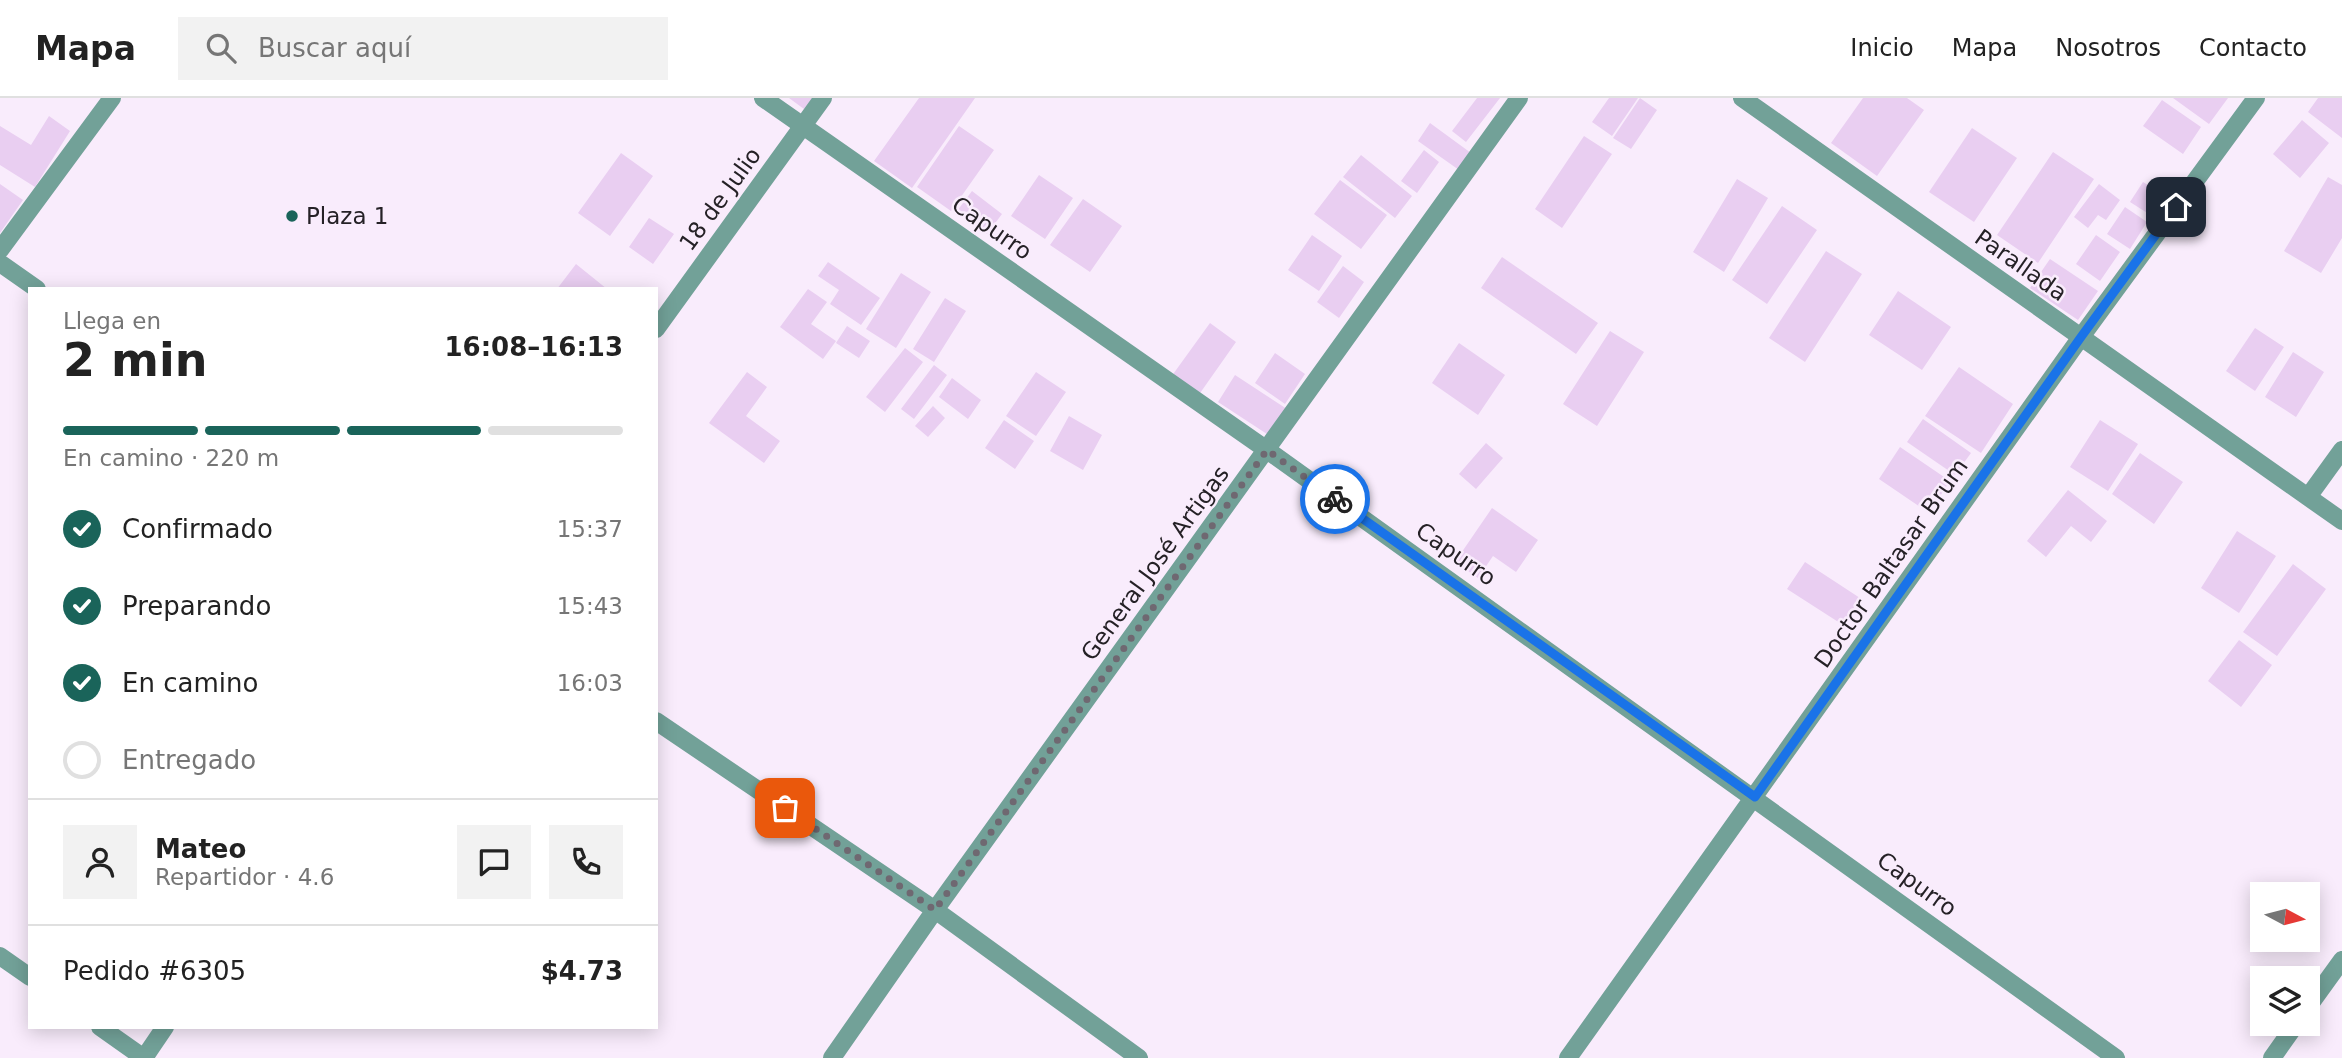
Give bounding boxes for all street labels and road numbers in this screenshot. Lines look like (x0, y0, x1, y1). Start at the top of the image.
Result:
street label: 18 de Julio (674, 142, 766, 256)
street label: Capurro (947, 191, 1037, 265)
street label: Parallada (1970, 224, 2072, 306)
street label: Doctor Baltasar Brum (1809, 454, 1973, 672)
street label: General José Artigas (1076, 461, 1234, 665)
street label: Capurro (1411, 517, 1501, 591)
street label: Capurro (1872, 847, 1962, 921)

